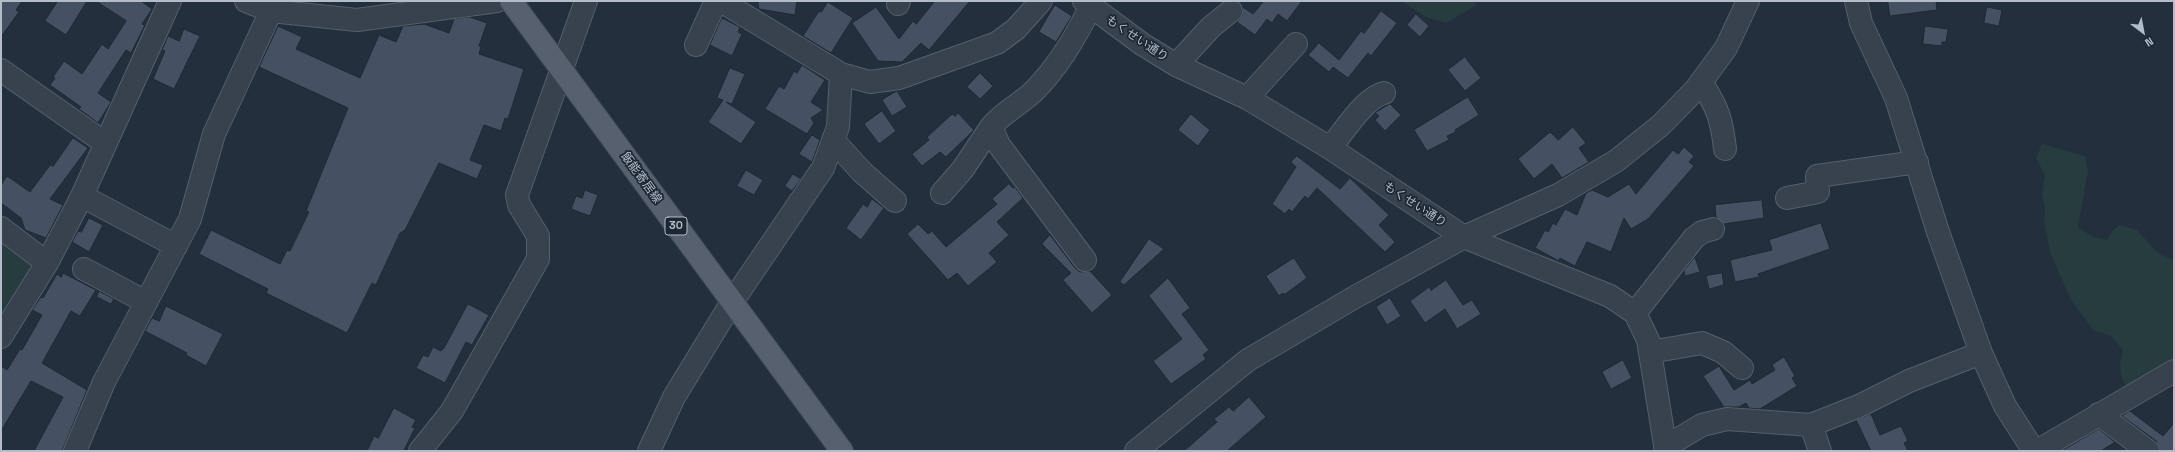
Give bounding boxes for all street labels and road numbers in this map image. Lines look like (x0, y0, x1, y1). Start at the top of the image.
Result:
street label: もくせい通り (1103, 13, 1171, 65)
street label: 飯能寄居線 (618, 149, 664, 207)
street label: もくせい通り (1381, 179, 1449, 231)
road number: 30 (665, 217, 687, 235)

